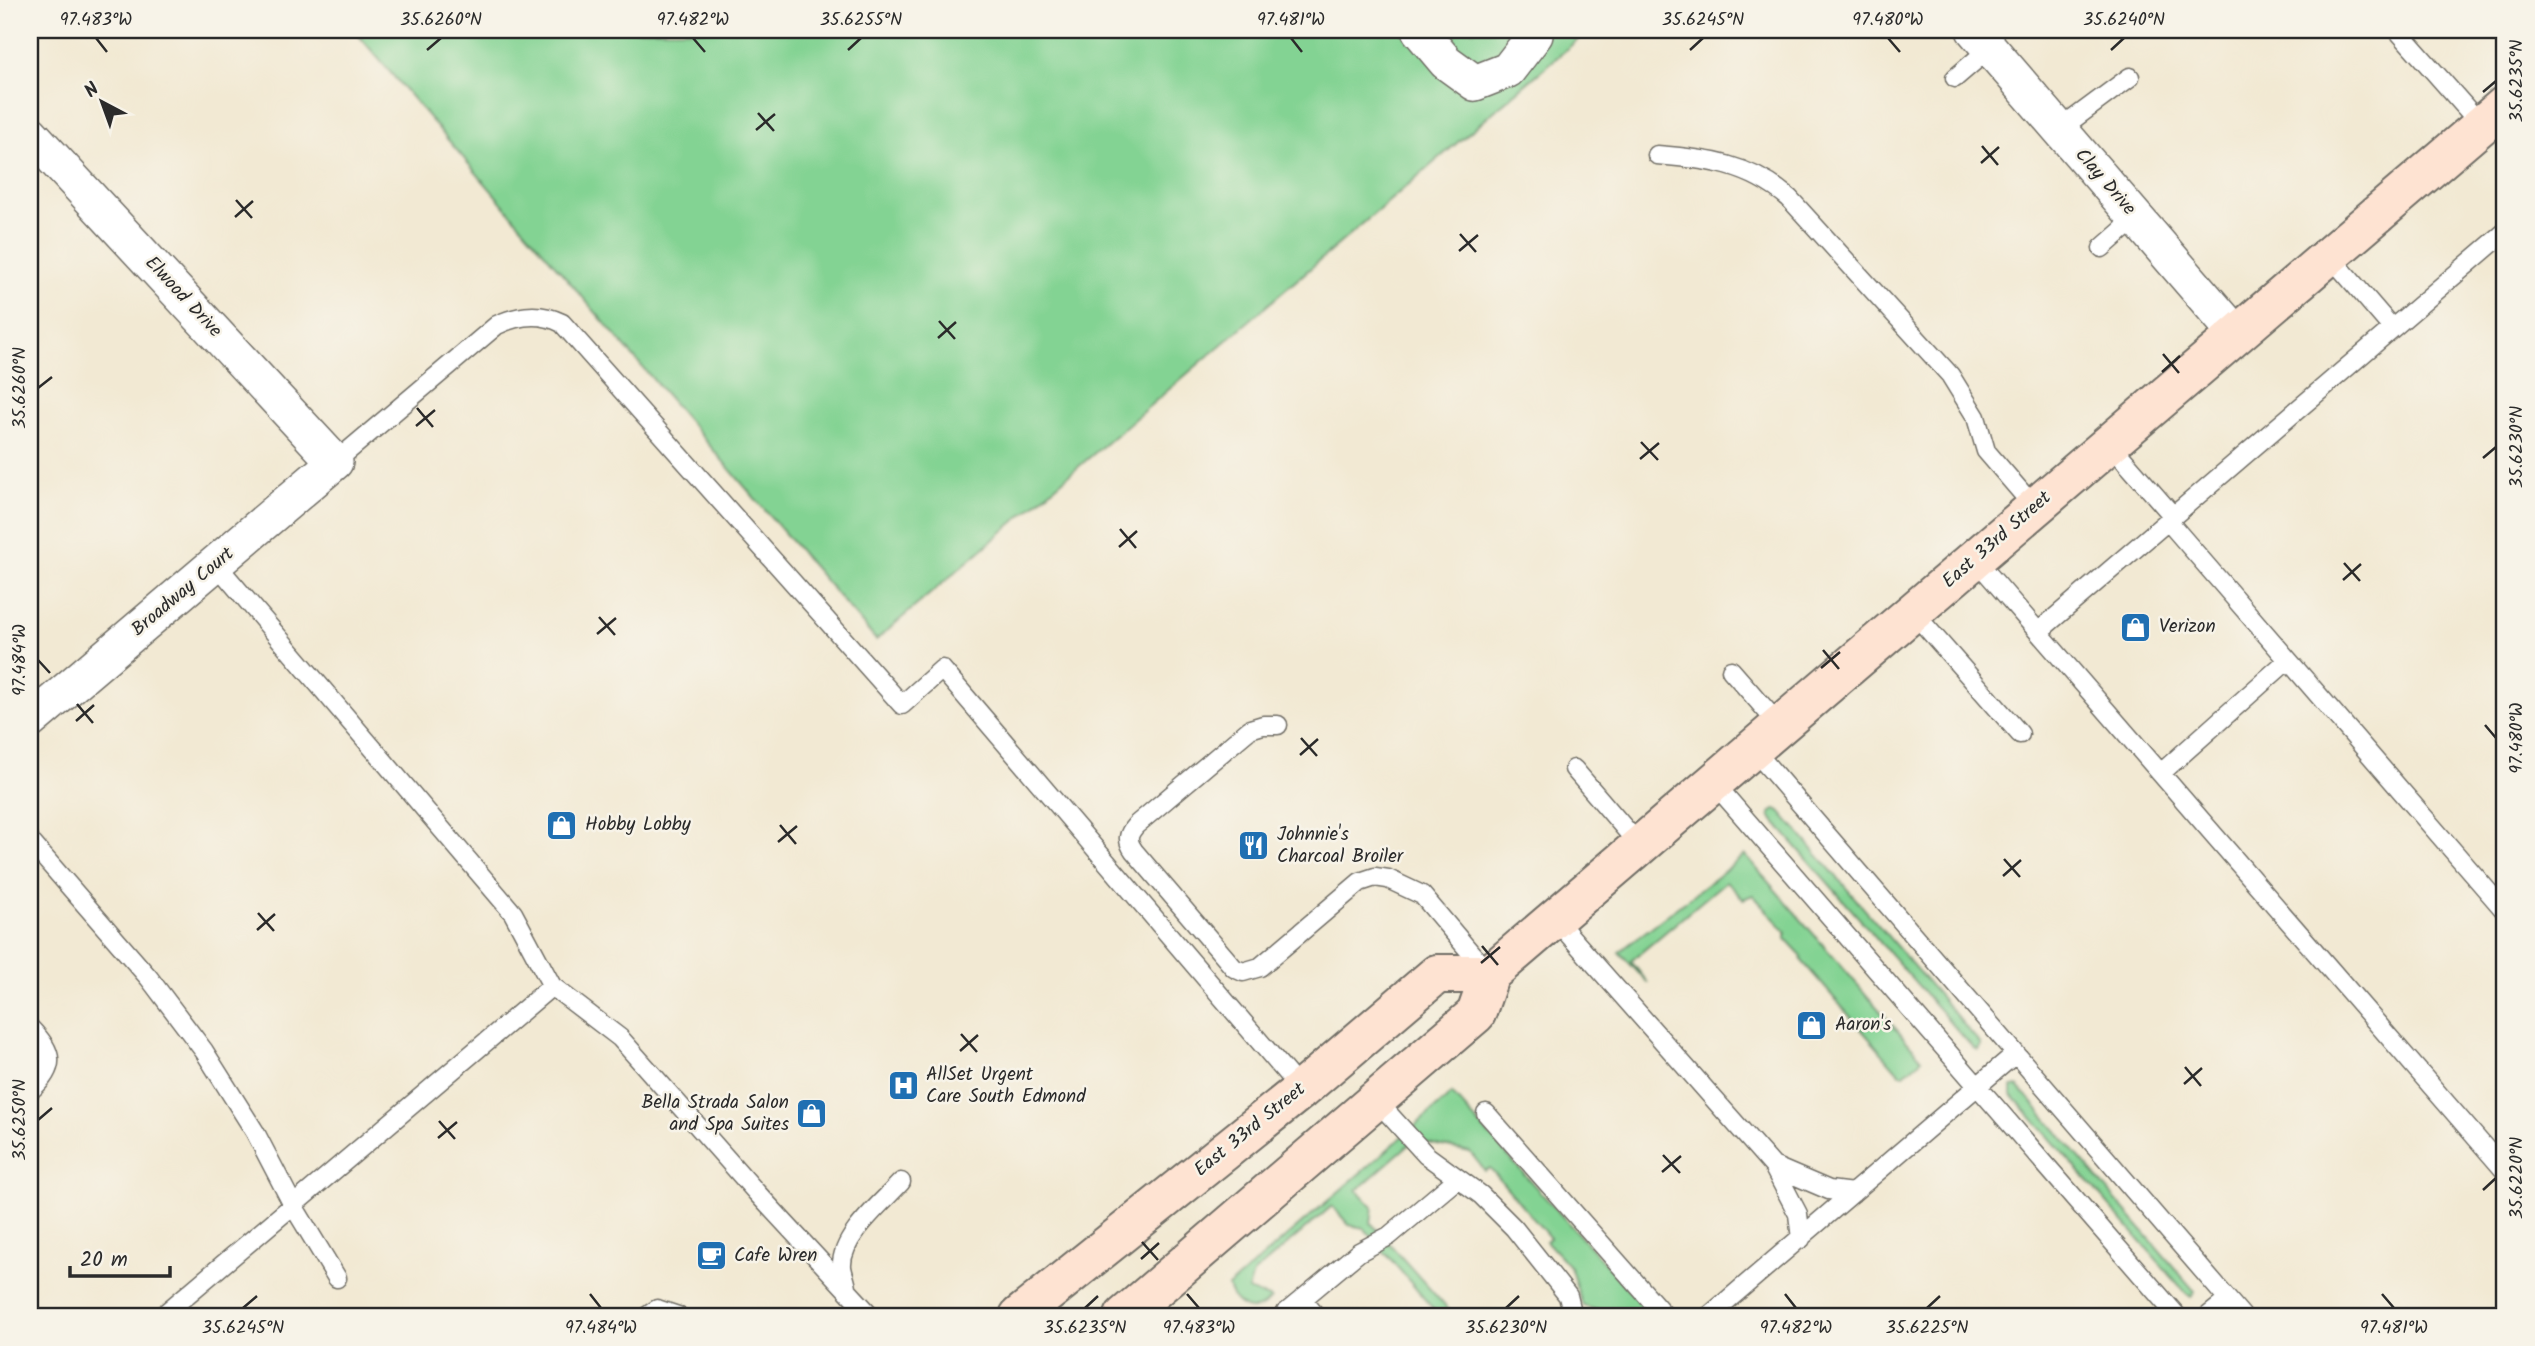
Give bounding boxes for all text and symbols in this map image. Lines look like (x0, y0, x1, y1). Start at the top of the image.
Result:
text: 97.483°W (60, 6, 132, 35)
text: 35.6260°N (400, 6, 482, 35)
text: 97.482°W (657, 6, 729, 35)
text: 35.6255°N (820, 6, 902, 35)
text: 97.481°W (1257, 6, 1325, 35)
text: 35.6245°N (1662, 6, 1744, 35)
text: 97.480°W (1852, 6, 1924, 35)
text: 35.6240°N (2083, 6, 2165, 35)
text: 35.6235°N (2503, 40, 2532, 122)
north arrow (66, 66, 136, 136)
text: N (78, 75, 107, 106)
street label: Clay Drive (2067, 142, 2143, 223)
street label: Elwood Drive (137, 249, 229, 345)
text: 35.6260°N (6, 347, 35, 429)
text: 35.6230°N (2503, 406, 2532, 488)
street label: East 33rd Street (1936, 484, 2059, 596)
street label: Broadway Court (125, 539, 242, 644)
shop icon: Verizon (2119, 610, 2153, 644)
place label: Verizon (2159, 612, 2216, 642)
text: 97.484°W (6, 624, 35, 696)
text: 97.480°W (2503, 702, 2532, 774)
shop icon: Hobby Lobby (545, 808, 579, 842)
place label: Hobby Lobby (585, 810, 692, 840)
place label: Johnnie's Charcoal Broiler (1277, 820, 1405, 872)
restaurant icon: Johnnie's Charcoal Broiler (1237, 829, 1271, 863)
shop icon: Aaron's (1795, 1008, 1829, 1042)
place label: Aaron's (1835, 1010, 1891, 1040)
place label: AllSet Urgent Care South Edmond (926, 1060, 1086, 1112)
hospital icon: AllSet Urgent Care South Edmond (886, 1069, 920, 1103)
street label: East 33rd Street (1188, 1075, 1313, 1185)
text: 35.6250°N (6, 1079, 35, 1161)
place label: Bella Strada Salon and Spa Suites (641, 1088, 789, 1140)
shop icon: Bella Strada Salon and Spa Suites (795, 1097, 829, 1131)
text: 35.6220°N (2503, 1137, 2532, 1219)
scale bar (70, 1234, 170, 1278)
cafe icon: Cafe Wren (694, 1239, 728, 1273)
place label: Cafe Wren (734, 1241, 817, 1271)
text: 20 m (80, 1244, 128, 1277)
text: 35.6245°N (202, 1314, 284, 1343)
text: 97.484°W (565, 1314, 637, 1343)
text: 35.6235°N (1044, 1314, 1126, 1343)
text: 97.483°W (1163, 1314, 1235, 1343)
text: 35.6230°N (1465, 1314, 1547, 1343)
text: 97.482°W (1760, 1314, 1832, 1343)
text: 35.6225°N (1885, 1314, 1969, 1343)
text: 97.481°W (2360, 1314, 2428, 1343)

